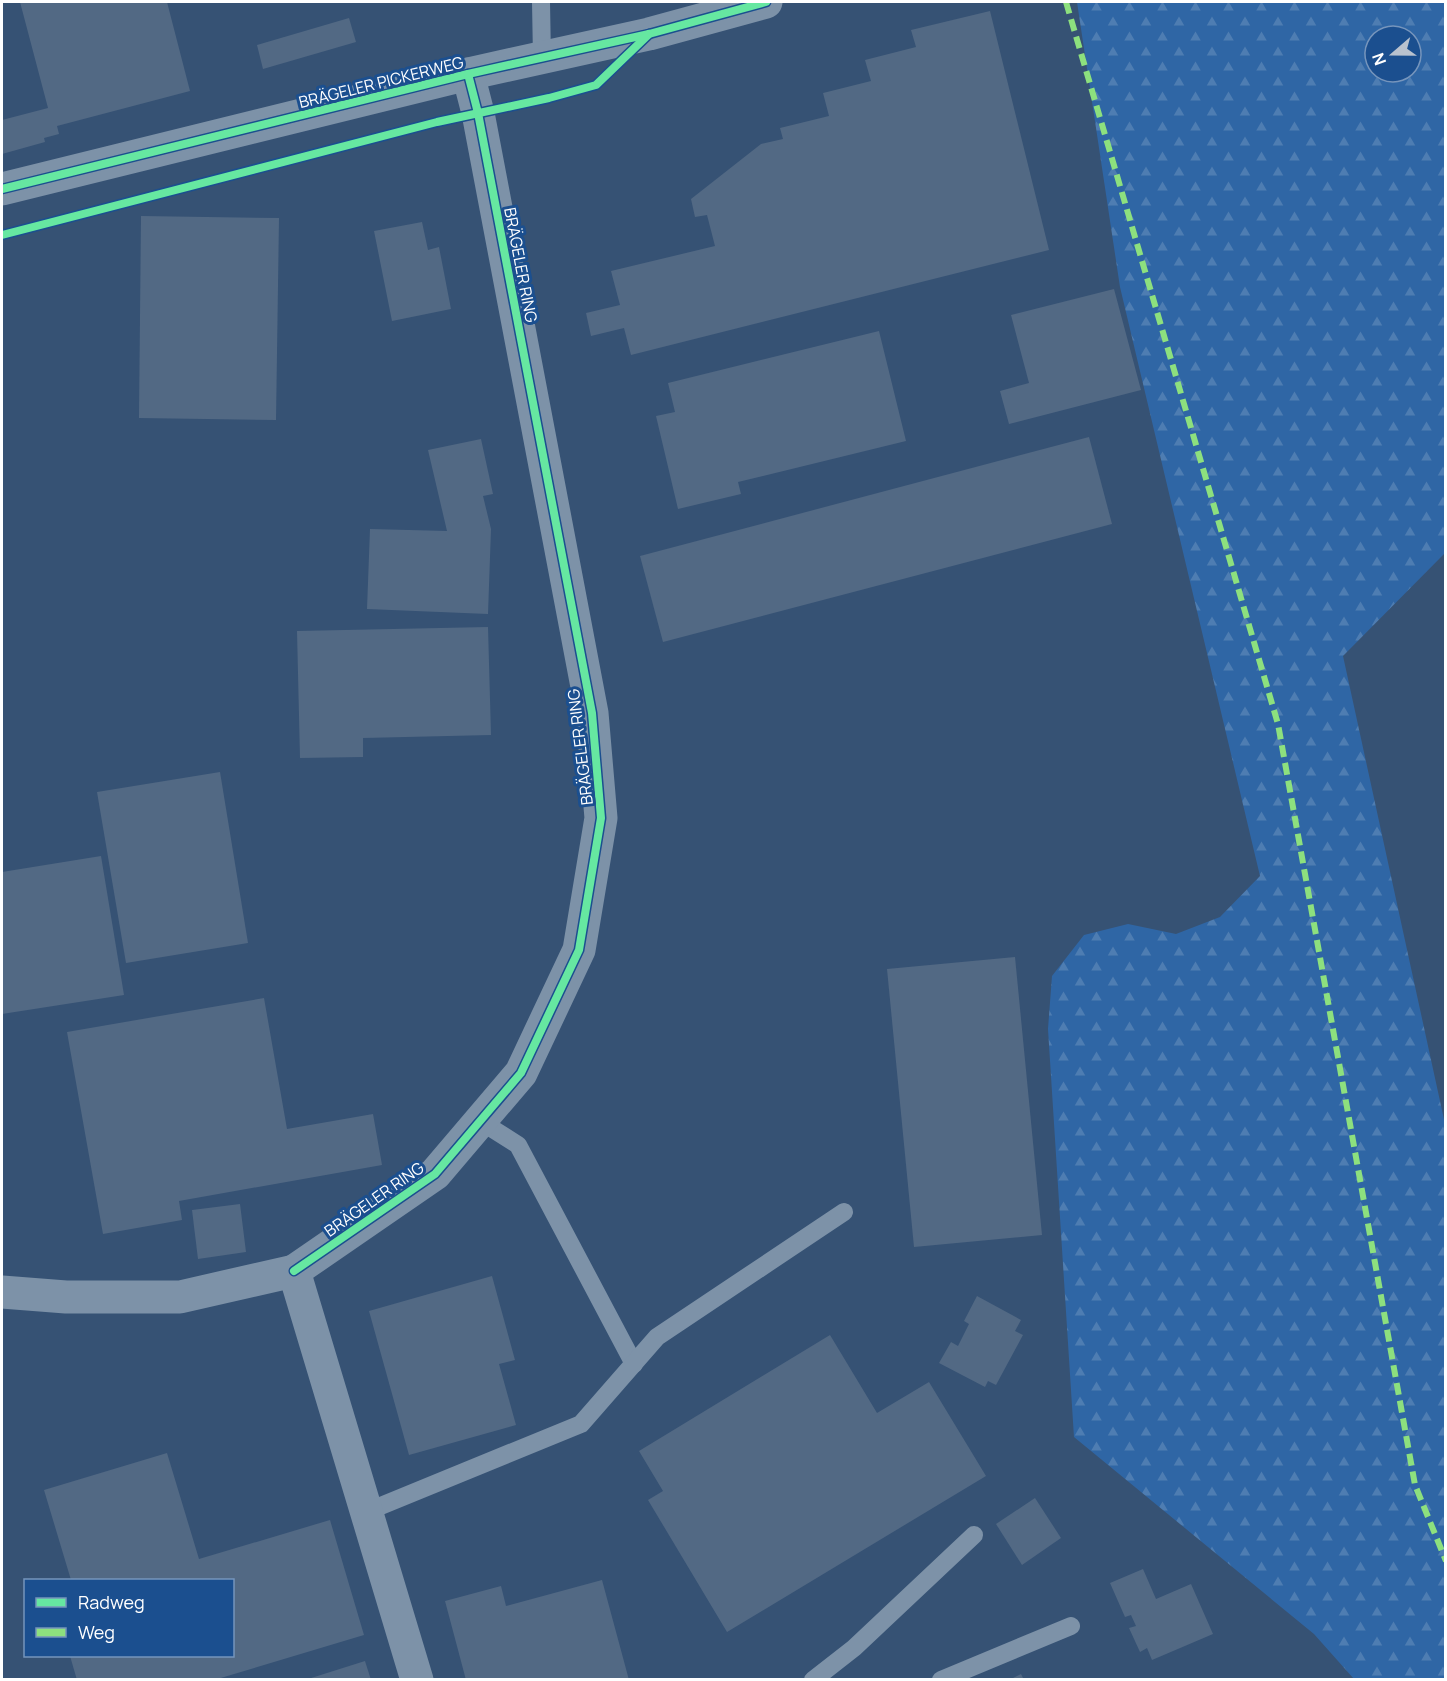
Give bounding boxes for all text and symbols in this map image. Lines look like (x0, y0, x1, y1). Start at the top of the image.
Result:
north arrow (1363, 24, 1423, 84)
text: N (1367, 50, 1391, 68)
street label: BRÄGELER PICKERWEG (296, 51, 466, 113)
street label: BRÄGELER RING (499, 206, 543, 324)
street label: BRÄGELER RING (562, 688, 598, 806)
street label: BRÄGELER RING (320, 1157, 428, 1241)
legend (24, 1579, 234, 1657)
text: Radweg (78, 1590, 145, 1614)
text: Weg (78, 1620, 115, 1644)

